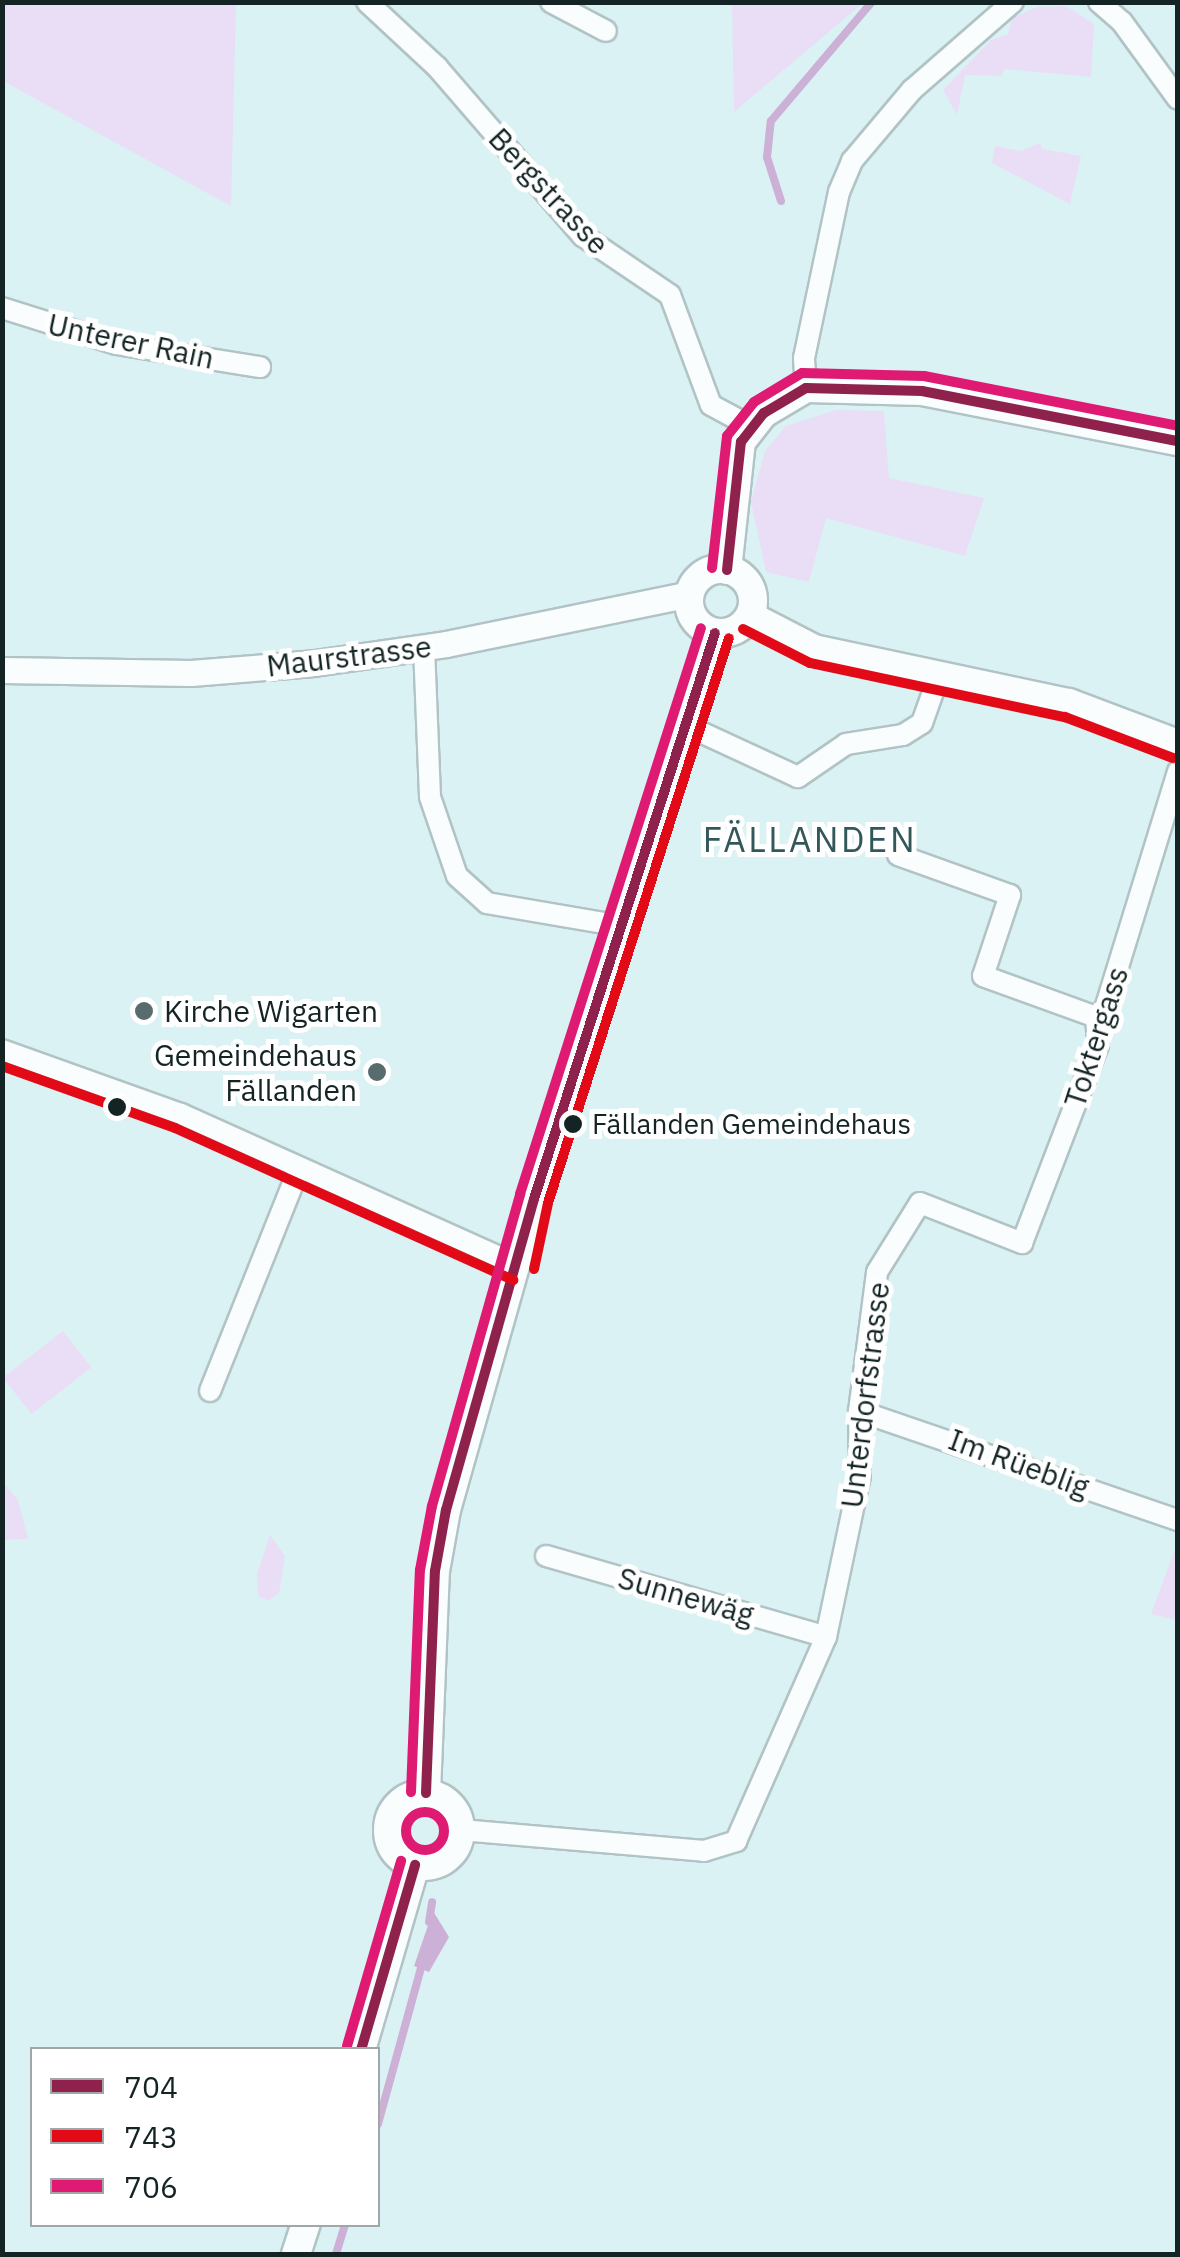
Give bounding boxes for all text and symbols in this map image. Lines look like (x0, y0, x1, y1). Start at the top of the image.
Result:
street label: Bergstrasse (481, 120, 617, 262)
street label: Unterer Rain (45, 306, 217, 376)
street label: Maurstrasse (265, 628, 433, 684)
district label: FÄLLANDEN (703, 818, 917, 860)
street label: Toktergass (1056, 962, 1136, 1112)
place label: Kirche Wigarten (164, 993, 378, 1029)
marker: Kirche Wigarten (133, 1000, 155, 1022)
place label: Gemeindehaus Fällanden (154, 1037, 357, 1108)
marker: Gemeindehaus Fällanden (366, 1061, 388, 1083)
unlabelled marker (107, 1097, 127, 1117)
place label: Fällanden Gemeindehaus (592, 1107, 911, 1141)
marker: Fällanden Gemeindehaus (563, 1114, 583, 1134)
street label: Unterdorfstrasse (833, 1280, 897, 1510)
street label: Im Rüeblig (944, 1421, 1094, 1505)
street label: Sunnewäg (614, 1559, 758, 1633)
legend (30, 2047, 380, 2227)
text: 704 (124, 2067, 178, 2106)
text: 743 (124, 2117, 178, 2156)
text: 706 (124, 2167, 178, 2206)

